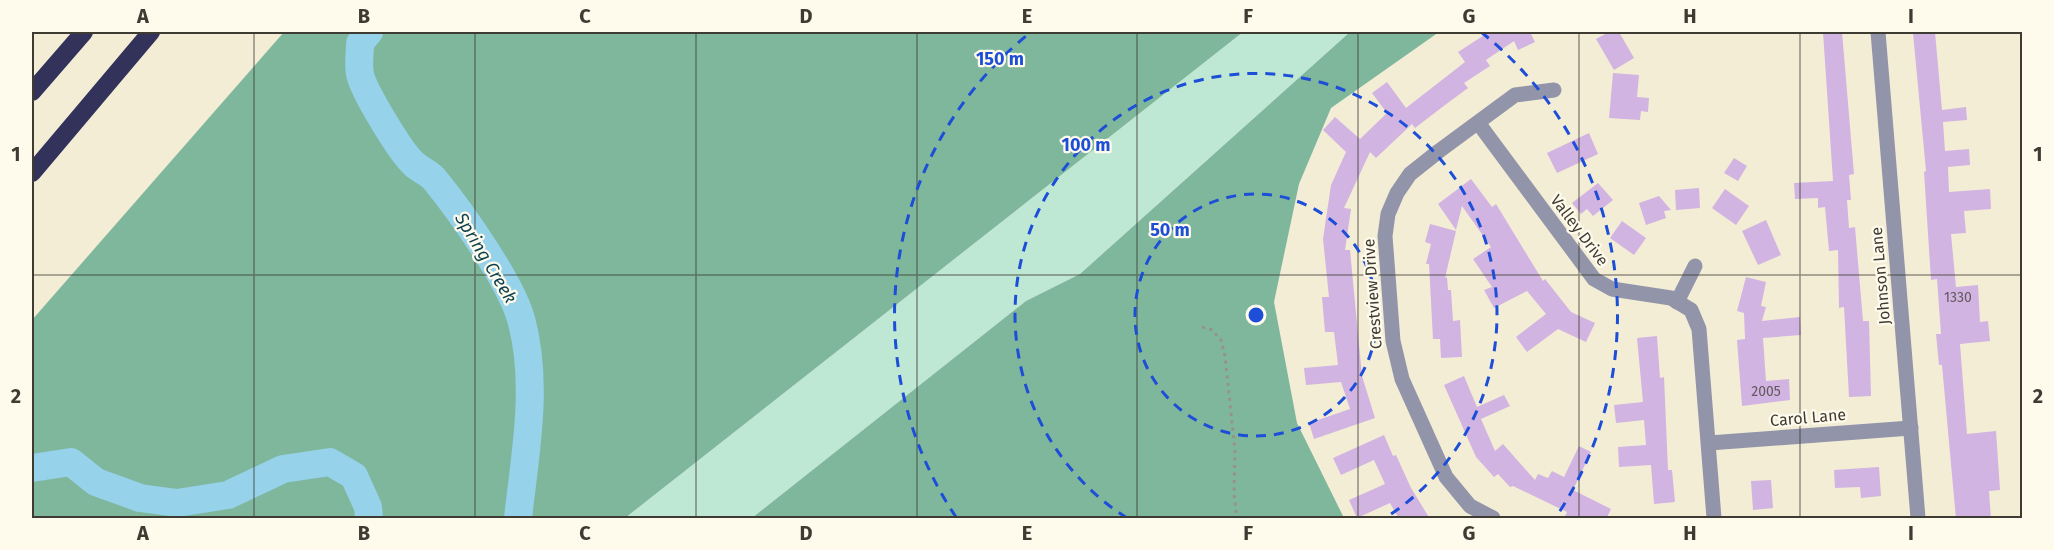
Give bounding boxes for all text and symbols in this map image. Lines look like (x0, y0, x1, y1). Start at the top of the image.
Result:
text: A (136, 4, 150, 28)
text: B (358, 4, 370, 28)
text: C (579, 4, 591, 28)
text: D (799, 4, 813, 28)
text: E (1022, 4, 1032, 28)
text: F (1243, 4, 1253, 28)
text: G (1463, 4, 1475, 28)
text: H (1683, 4, 1697, 28)
text: I (1908, 4, 1914, 28)
text: 150 m (976, 48, 1024, 70)
text: 100 m (1062, 134, 1110, 156)
text: 1 (11, 142, 21, 166)
text: 1 (2033, 142, 2043, 166)
street label: Valley Drive (1547, 191, 1613, 270)
water label: Spring Creek (450, 208, 522, 308)
text: 50 m (1150, 219, 1190, 241)
street label: Johnson Lane (1867, 226, 1894, 326)
street label: Crestview Drive (1359, 238, 1386, 350)
house number: 1330 (1944, 289, 1972, 306)
centre of rings (1246, 305, 1266, 325)
house number: 2005 (1751, 383, 1781, 400)
text: 2 (11, 384, 21, 408)
text: 2 (2033, 384, 2043, 408)
street label: Carol Lane (1769, 405, 1847, 430)
text: A (136, 521, 150, 545)
text: B (358, 521, 370, 545)
text: C (579, 521, 591, 545)
text: D (799, 521, 813, 545)
text: E (1022, 521, 1032, 545)
text: F (1243, 521, 1253, 545)
text: G (1463, 521, 1475, 545)
text: H (1683, 521, 1697, 545)
text: I (1908, 521, 1914, 545)

